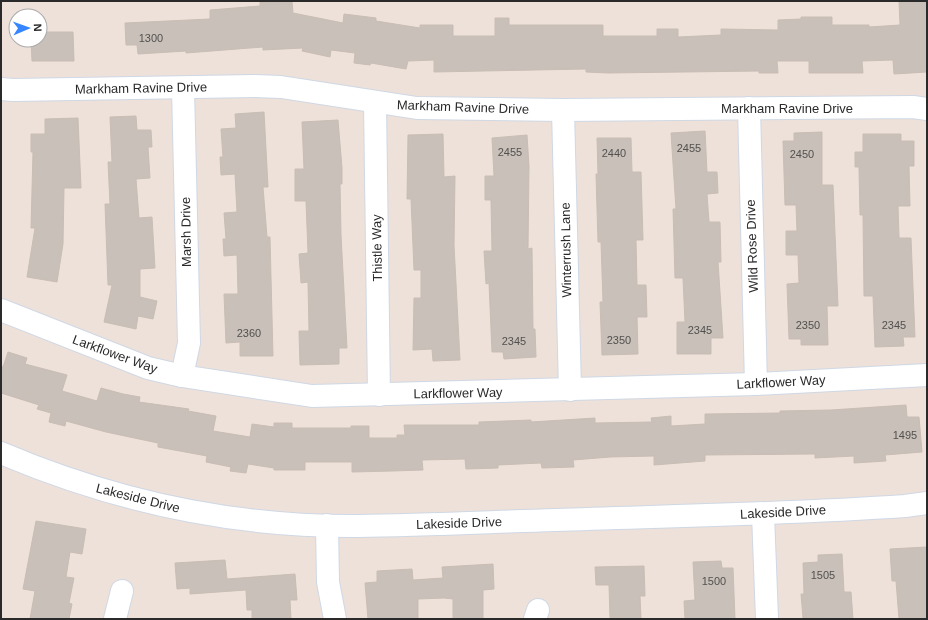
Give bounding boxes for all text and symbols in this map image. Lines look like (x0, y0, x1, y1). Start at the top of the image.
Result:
north arrow (8, 8, 48, 48)
text: N (32, 23, 44, 32)
house number: 1300 (139, 32, 163, 44)
street label: Markham Ravine Drive (75, 79, 207, 97)
street label: Markham Ravine Drive (397, 97, 529, 117)
street label: Markham Ravine Drive (721, 101, 853, 116)
house number: 2455 (677, 142, 701, 154)
house number: 2455 (498, 146, 522, 158)
house number: 2440 (602, 147, 626, 159)
house number: 2450 (790, 148, 814, 160)
street label: Marsh Drive (178, 197, 194, 267)
street label: Wild Rose Drive (743, 199, 761, 293)
street label: Winterrush Lane (558, 202, 574, 298)
street label: Thistle Way (369, 214, 385, 282)
house number: 2350 (796, 319, 820, 331)
house number: 2345 (882, 319, 906, 331)
house number: 2345 (688, 324, 712, 336)
house number: 2360 (237, 327, 261, 339)
street label: Larkflower Way (71, 332, 160, 376)
house number: 2350 (607, 334, 631, 346)
house number: 2345 (502, 335, 526, 347)
street label: Larkflower Way (736, 372, 826, 392)
street label: Larkflower Way (413, 385, 503, 401)
house number: 1495 (893, 429, 917, 441)
street label: Lakeside Drive (94, 480, 182, 516)
street label: Lakeside Drive (740, 502, 826, 522)
street label: Lakeside Drive (416, 514, 502, 532)
house number: 1505 (811, 569, 835, 581)
house number: 1500 (702, 575, 726, 587)

